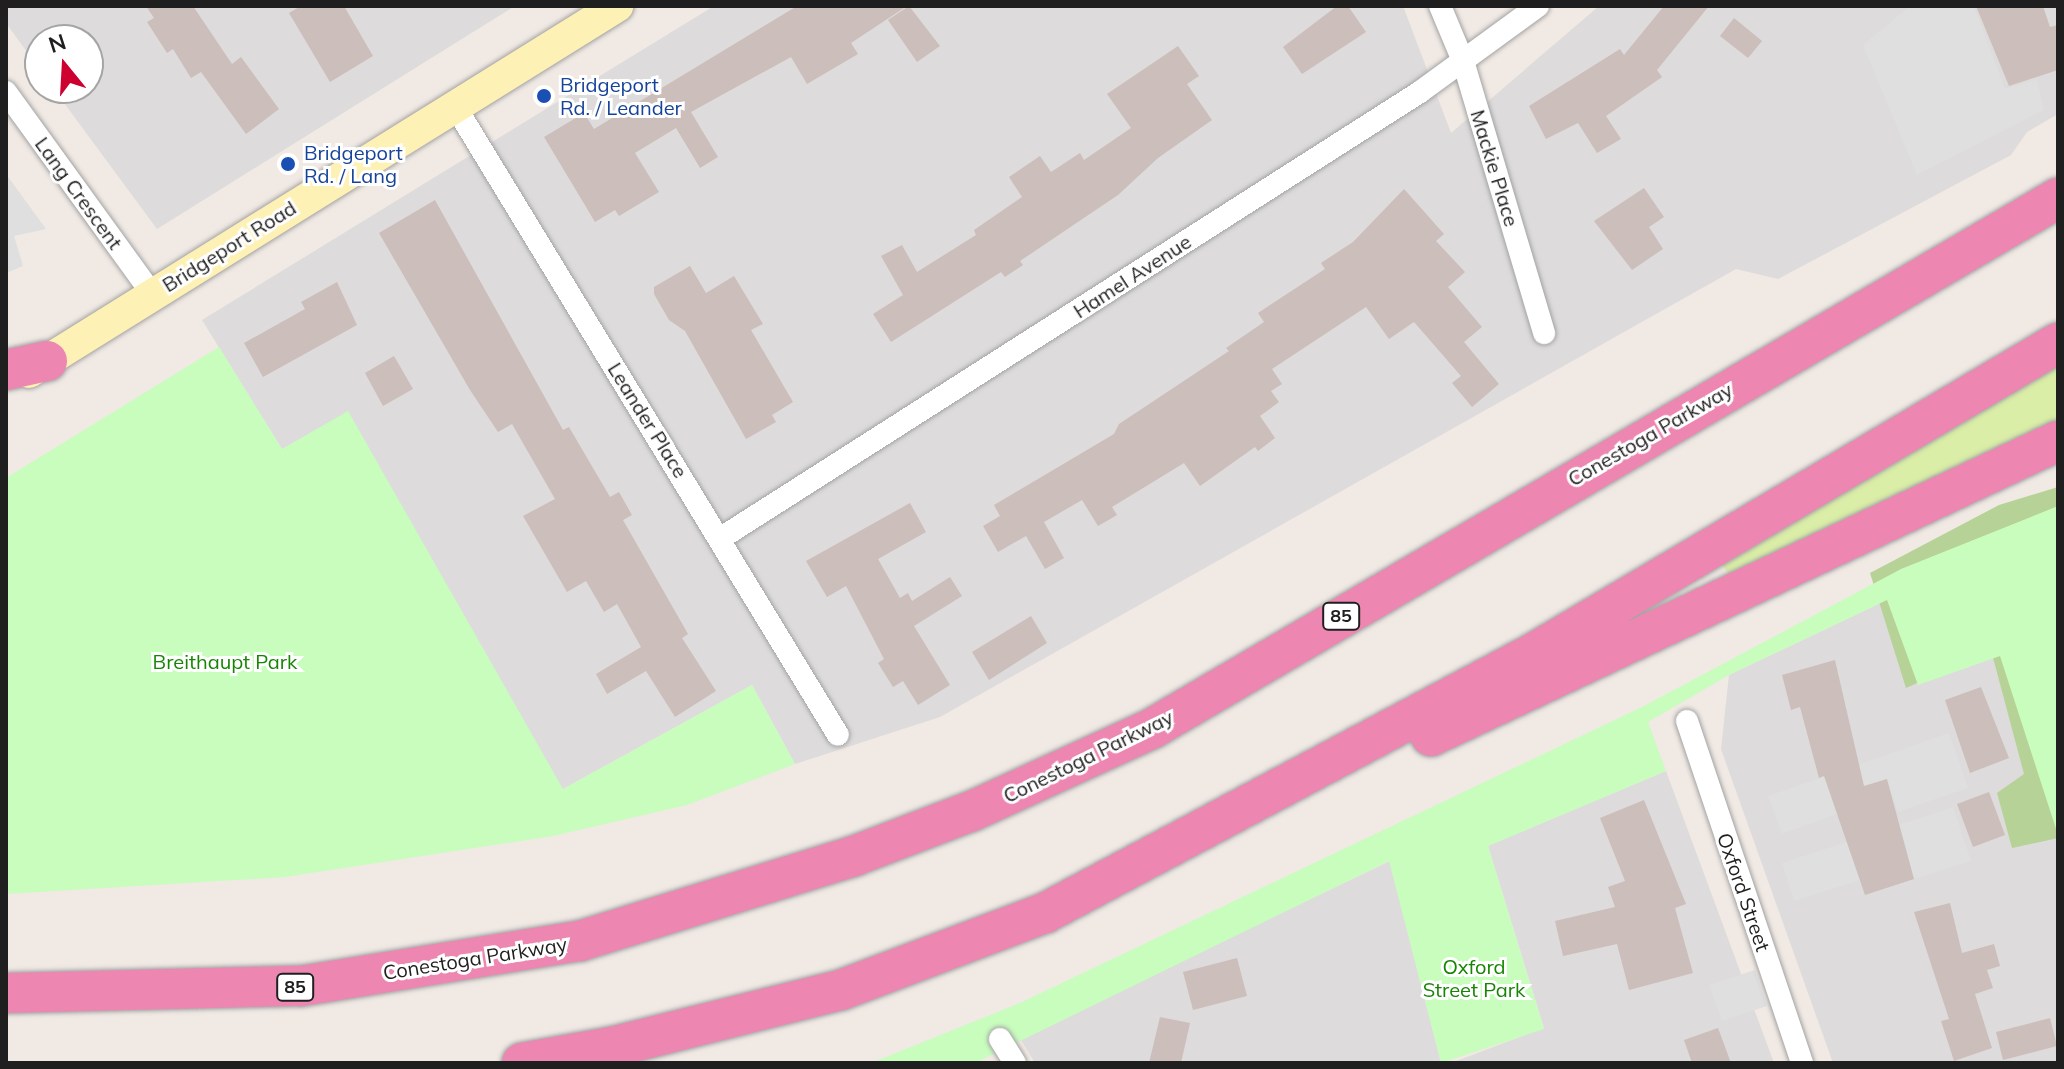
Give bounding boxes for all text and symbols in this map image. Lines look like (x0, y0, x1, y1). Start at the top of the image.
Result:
north arrow (24, 24, 104, 104)
text: N (45, 27, 69, 59)
place label: Bridgeport Rd. / Leander (560, 72, 682, 119)
marker: Bridgeport Rd. / Leander (535, 87, 553, 105)
street label: Mackie Place (1466, 107, 1524, 229)
street label: Lang Crescent (30, 132, 128, 254)
place label: Bridgeport Rd. / Lang (304, 140, 403, 187)
marker: Bridgeport Rd. / Lang (279, 155, 297, 173)
street label: Bridgeport Road (158, 195, 300, 297)
street label: Hamel Avenue (1069, 229, 1195, 323)
street label: Leander Place (603, 358, 693, 482)
street label: Conestoga Parkway (1564, 377, 1736, 491)
road number: 85 (1321, 602, 1361, 630)
park label: Breithaupt Park (153, 649, 297, 673)
street label: Conestoga Parkway (999, 704, 1177, 808)
street label: Oxford Street (1713, 830, 1775, 954)
street label: Conestoga Parkway (381, 932, 569, 984)
park label: Oxford Street Park (1423, 955, 1525, 1002)
road number: 85 (275, 973, 315, 1001)

